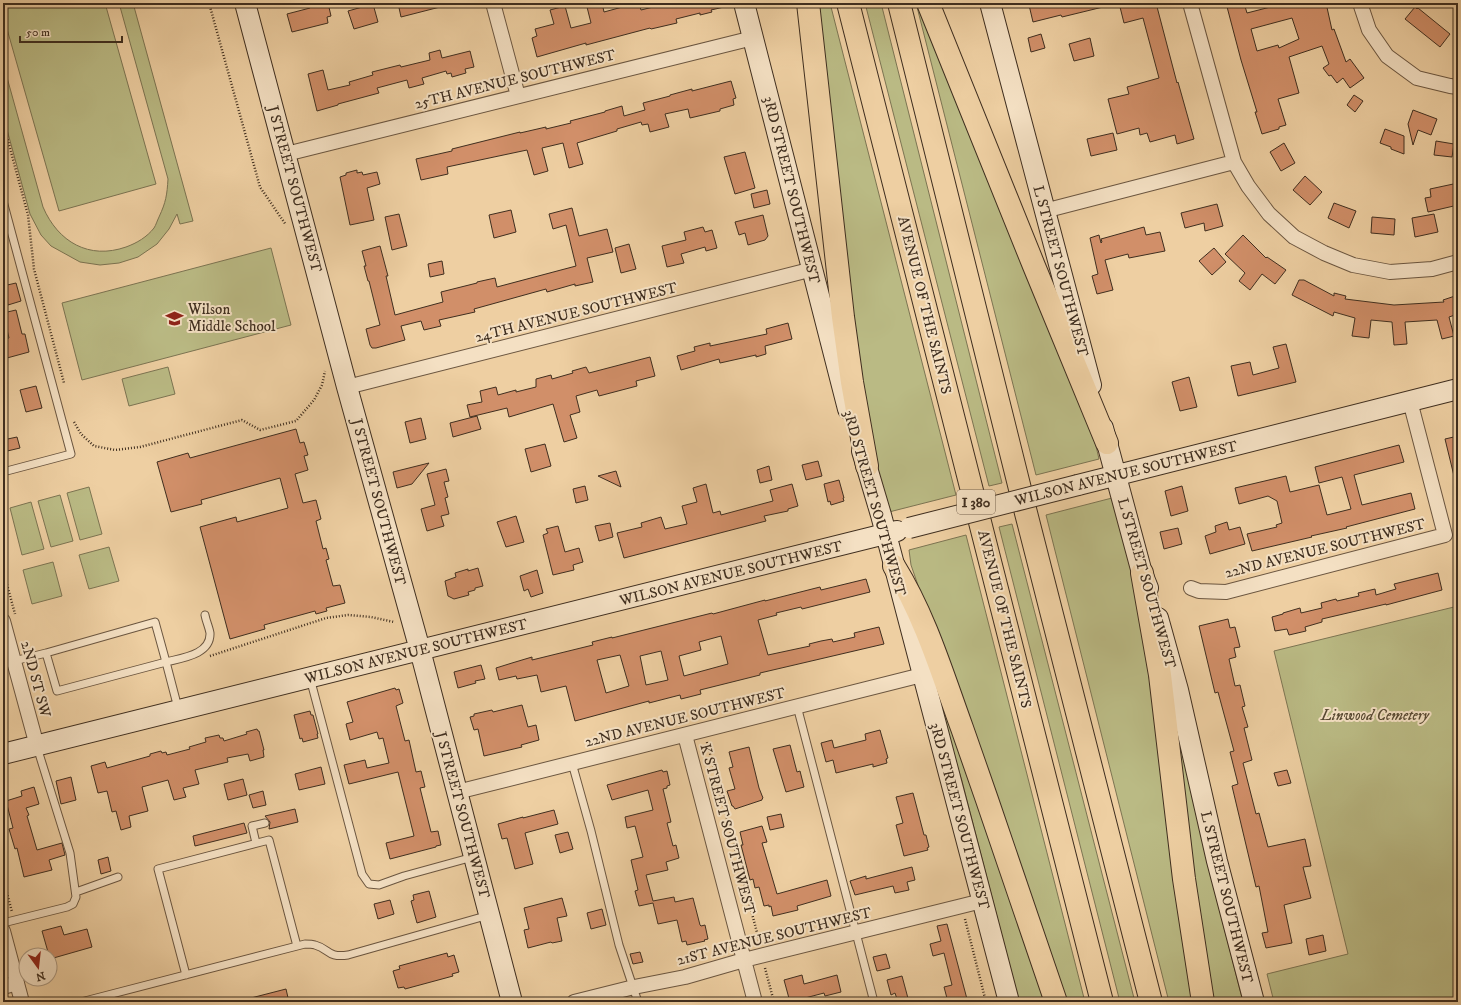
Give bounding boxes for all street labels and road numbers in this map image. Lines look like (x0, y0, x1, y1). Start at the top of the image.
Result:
street label: 25TH AVENUE SOUTHWEST (413, 45, 618, 114)
street label: 3RD STREET SOUTHWEST (759, 94, 824, 286)
street label: J STREET SOUTHWEST (263, 102, 326, 275)
street label: L STREET SOUTHWEST (1028, 183, 1093, 359)
street label: AVENUE OF THE SAINTS (893, 214, 956, 396)
street label: 24TH AVENUE SOUTHWEST (473, 278, 680, 347)
street label: 3RD STREET SOUTHWEST (839, 408, 910, 599)
street label: J STREET SOUTHWEST (347, 415, 410, 588)
street label: WILSON AVENUE SOUTHWEST (1012, 436, 1240, 511)
road number: I 380 (957, 490, 995, 514)
street label: L STREET SOUTHWEST (1113, 496, 1180, 671)
street label: 22ND AVENUE SOUTHWEST (1223, 514, 1428, 583)
street label: AVENUE OF THE SAINTS (973, 528, 1036, 710)
street label: WILSON AVENUE SOUTHWEST (617, 536, 845, 611)
street label: WILSON AVENUE SOUTHWEST (302, 614, 530, 689)
street label: 2ND ST SW (16, 639, 55, 720)
street label: 22ND AVENUE SOUTHWEST (583, 683, 788, 752)
street label: 3RD STREET SOUTHWEST (925, 721, 994, 912)
street label: J STREET SOUTHWEST (431, 728, 494, 901)
street label: K STREET SOUTHWEST (696, 741, 760, 917)
street label: L STREET SOUTHWEST (1196, 809, 1257, 986)
street label: 21ST AVENUE SOUTHWEST (675, 903, 874, 970)

